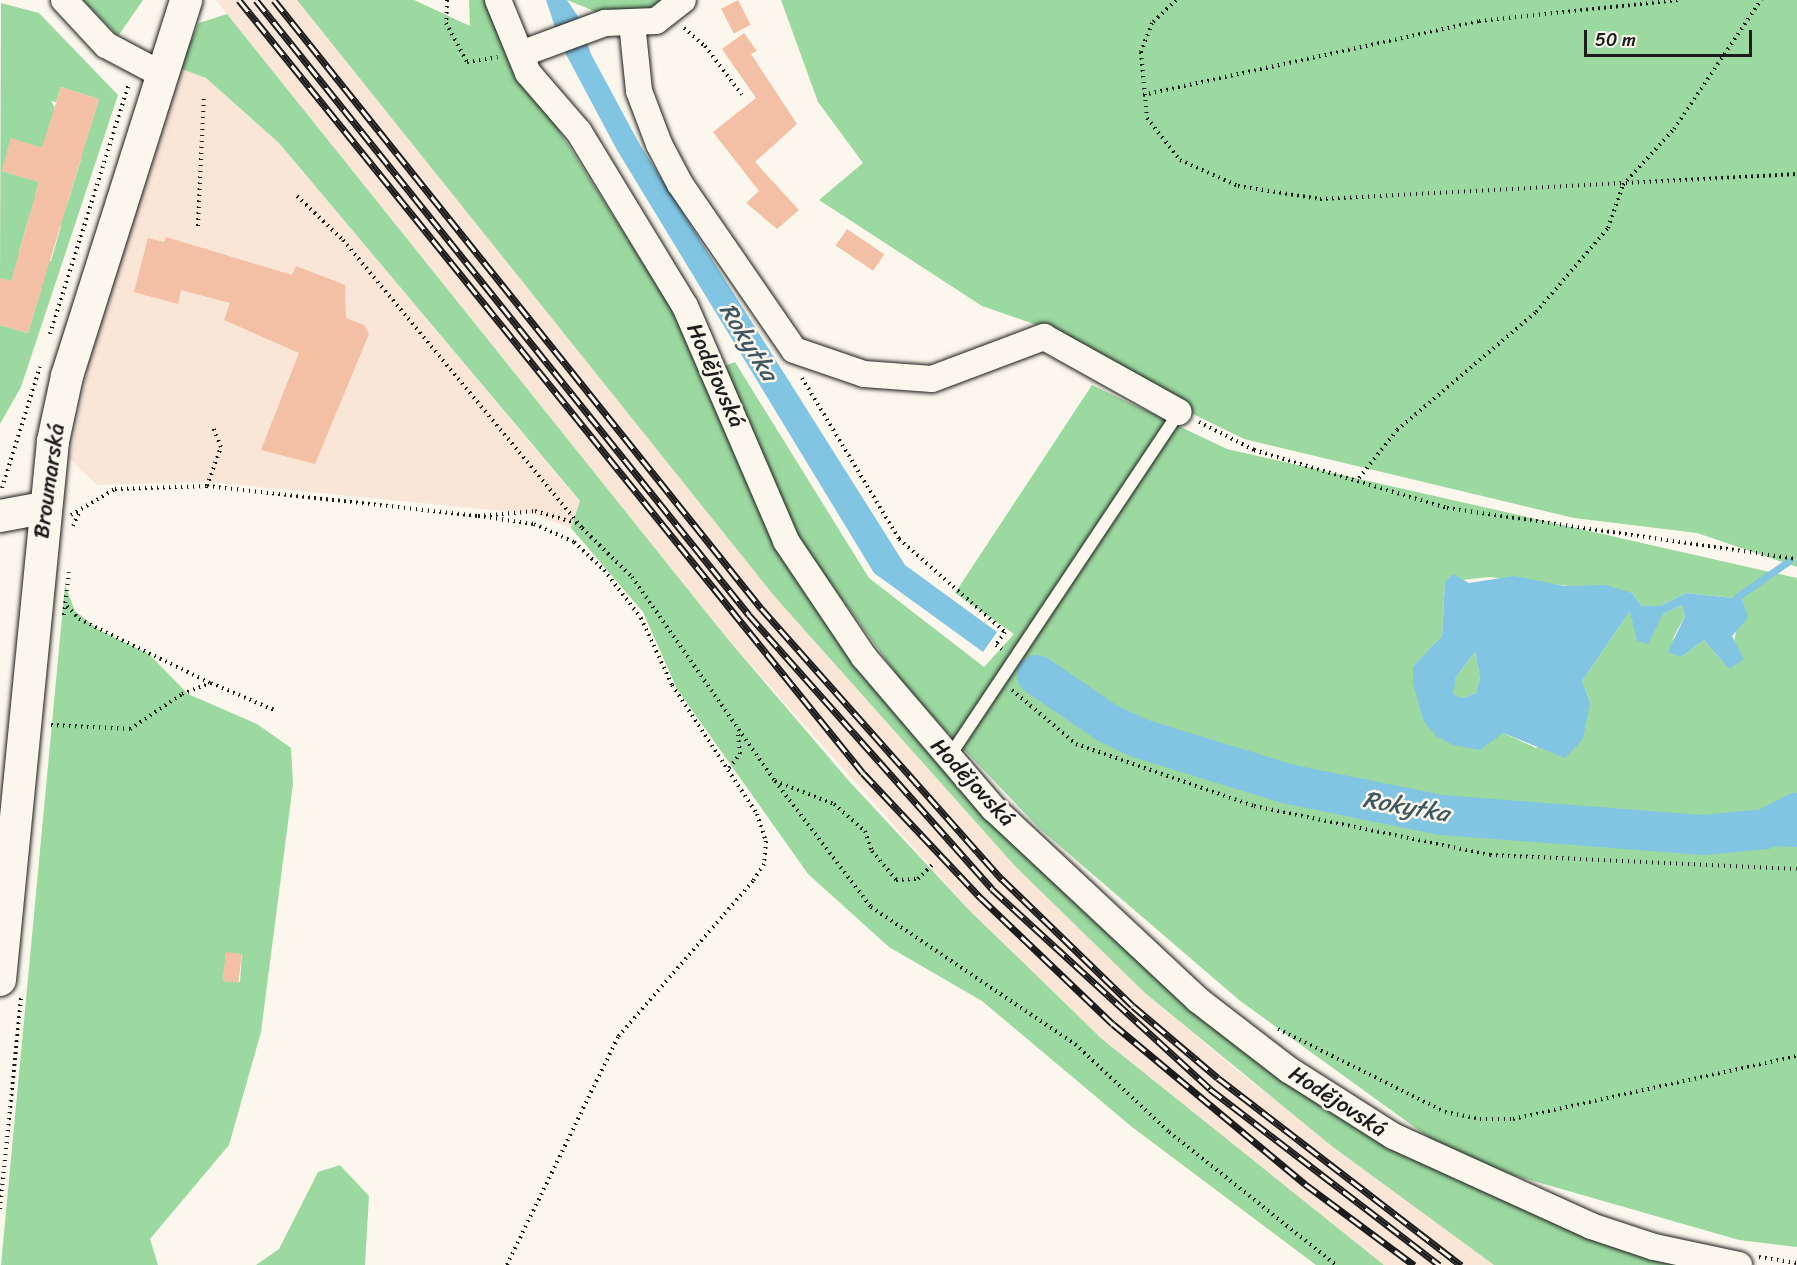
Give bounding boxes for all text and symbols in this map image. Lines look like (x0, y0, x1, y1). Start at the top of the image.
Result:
scale bar (1587, 18, 1755, 56)
text: 50 m (1595, 24, 1636, 56)
water label: Rokytka (713, 298, 783, 386)
street label: Hodějovská (681, 319, 751, 431)
street label: Broumarská (28, 422, 70, 540)
street label: Hodějovská (925, 732, 1021, 832)
water label: Rokytka (1361, 785, 1451, 829)
street label: Hodějovská (1284, 1060, 1392, 1142)

